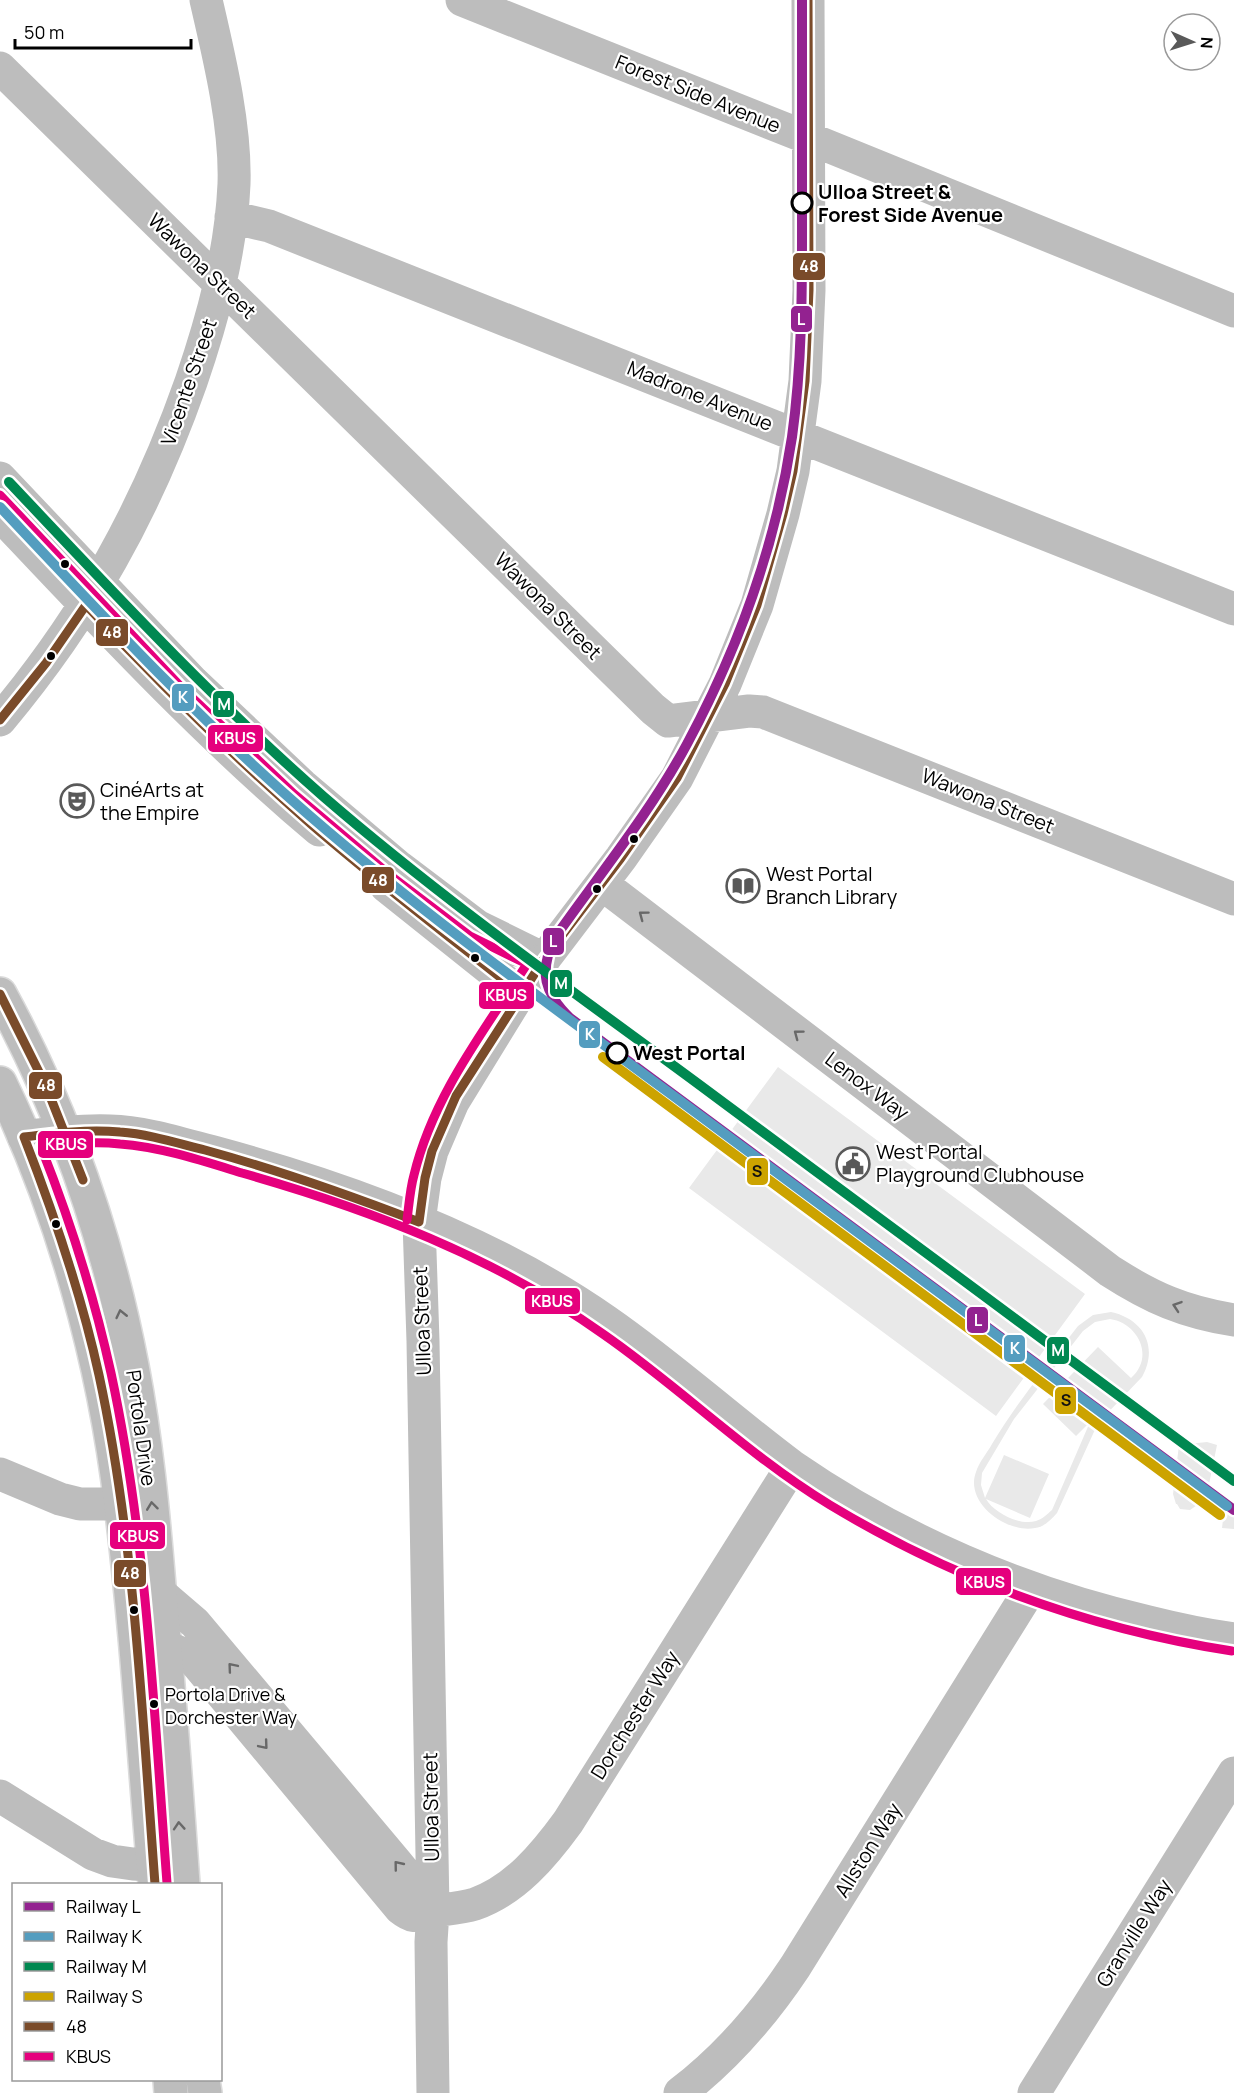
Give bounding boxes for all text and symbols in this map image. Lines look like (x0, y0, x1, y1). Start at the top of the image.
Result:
scale bar (15, 12, 190, 50)
north arrow (1162, 12, 1222, 72)
text: 50 m (24, 20, 64, 44)
text: N (1196, 36, 1218, 49)
street label: Forest Side Avenue (612, 48, 785, 139)
place label: Ulloa Street & Forest Side Avenue (818, 178, 1003, 228)
marker: Ulloa Street & Forest Side Avenue (791, 192, 813, 214)
street label: Wawona Street (142, 207, 262, 324)
line badge: 48 (792, 252, 826, 281)
text: 48 (799, 255, 819, 277)
line badge: L (790, 305, 813, 333)
text: L (797, 308, 806, 330)
street label: Vicente Street (154, 315, 223, 449)
street label: Madrone Avenue (623, 354, 777, 437)
street label: Wawona Street (489, 546, 608, 665)
unlabelled marker (59, 558, 71, 570)
line badge: 48 (95, 618, 129, 647)
text: 48 (102, 621, 122, 643)
unlabelled marker (45, 650, 57, 662)
line badge: K (171, 683, 195, 712)
text: K (178, 686, 189, 708)
line badge: M (212, 690, 235, 718)
text: M (217, 693, 231, 715)
line badge: KBUS (207, 724, 264, 753)
text: KBUS (214, 727, 256, 749)
street label: Wawona Street (918, 762, 1059, 839)
place label: CinéArts at the Empire (100, 776, 204, 826)
theatre icon: CinéArts at the Empire (59, 783, 95, 819)
unlabelled marker (628, 833, 640, 845)
place label: West Portal Branch Library (766, 860, 898, 910)
line badge: 48 (361, 866, 395, 894)
library icon: West Portal Branch Library (725, 868, 761, 904)
text: 48 (368, 869, 388, 891)
unlabelled marker (591, 883, 603, 895)
one-way arrow (639, 912, 650, 923)
line badge: L (542, 927, 565, 956)
text: L (549, 930, 558, 952)
unlabelled marker (469, 952, 481, 964)
line badge: M (549, 969, 573, 998)
text: M (554, 972, 568, 994)
line badge: KBUS (478, 981, 535, 1010)
text: KBUS (485, 984, 527, 1006)
line badge: K (578, 1020, 601, 1049)
text: K (585, 1023, 596, 1045)
one-way arrow (794, 1030, 805, 1041)
place label: West Portal (633, 1039, 746, 1066)
marker: West Portal (606, 1042, 628, 1064)
street label: Lenox Way (820, 1045, 915, 1126)
line badge: 48 (28, 1071, 63, 1100)
text: 48 (36, 1074, 56, 1096)
line badge: KBUS (37, 1130, 94, 1159)
text: KBUS (45, 1133, 87, 1155)
place label: West Portal Playground Clubhouse (876, 1138, 1084, 1188)
public building icon: West Portal Playground Clubhouse (835, 1146, 871, 1182)
line badge: S (746, 1157, 769, 1186)
text: S (752, 1160, 762, 1182)
unlabelled marker (50, 1218, 62, 1230)
street label: Ulloa Street (406, 1266, 437, 1376)
line badge: KBUS (524, 1287, 581, 1315)
text: KBUS (531, 1290, 573, 1312)
one-way arrow (1172, 1301, 1183, 1314)
line badge: L (966, 1306, 989, 1334)
one-way arrow (115, 1309, 128, 1319)
text: L (974, 1309, 983, 1331)
line badge: K (1003, 1334, 1026, 1363)
line badge: M (1046, 1336, 1070, 1365)
text: K (1010, 1337, 1021, 1359)
text: M (1051, 1339, 1065, 1361)
street label: Portola Drive (120, 1368, 163, 1488)
line badge: S (1054, 1386, 1077, 1415)
text: S (1061, 1389, 1071, 1411)
one-way arrow (146, 1502, 159, 1511)
line badge: KBUS (109, 1521, 166, 1550)
text: KBUS (117, 1525, 159, 1547)
line badge: 48 (113, 1559, 147, 1588)
text: 48 (120, 1562, 140, 1584)
line badge: KBUS (955, 1567, 1012, 1596)
text: KBUS (963, 1571, 1005, 1593)
unlabelled marker (128, 1604, 140, 1616)
street label: Dorchester Way (584, 1645, 685, 1784)
one-way arrow (229, 1663, 240, 1674)
place label: Portola Drive & Dorchester Way (165, 1682, 298, 1729)
marker: Portola Drive & Dorchester Way (148, 1698, 160, 1710)
one-way arrow (257, 1738, 268, 1749)
street label: Ulloa Street (416, 1752, 445, 1862)
street label: Allston Way (828, 1797, 908, 1902)
one-way arrow (172, 1822, 185, 1831)
one-way arrow (394, 1861, 405, 1872)
street label: Granville Way (1090, 1873, 1178, 1992)
legend (12, 1883, 222, 2081)
text: Railway L (66, 1894, 141, 1918)
text: Railway K (66, 1924, 143, 1948)
text: Railway M (66, 1954, 147, 1978)
text: Railway S (66, 1984, 143, 2008)
text: 48 (66, 2014, 87, 2038)
text: KBUS (66, 2044, 111, 2068)

